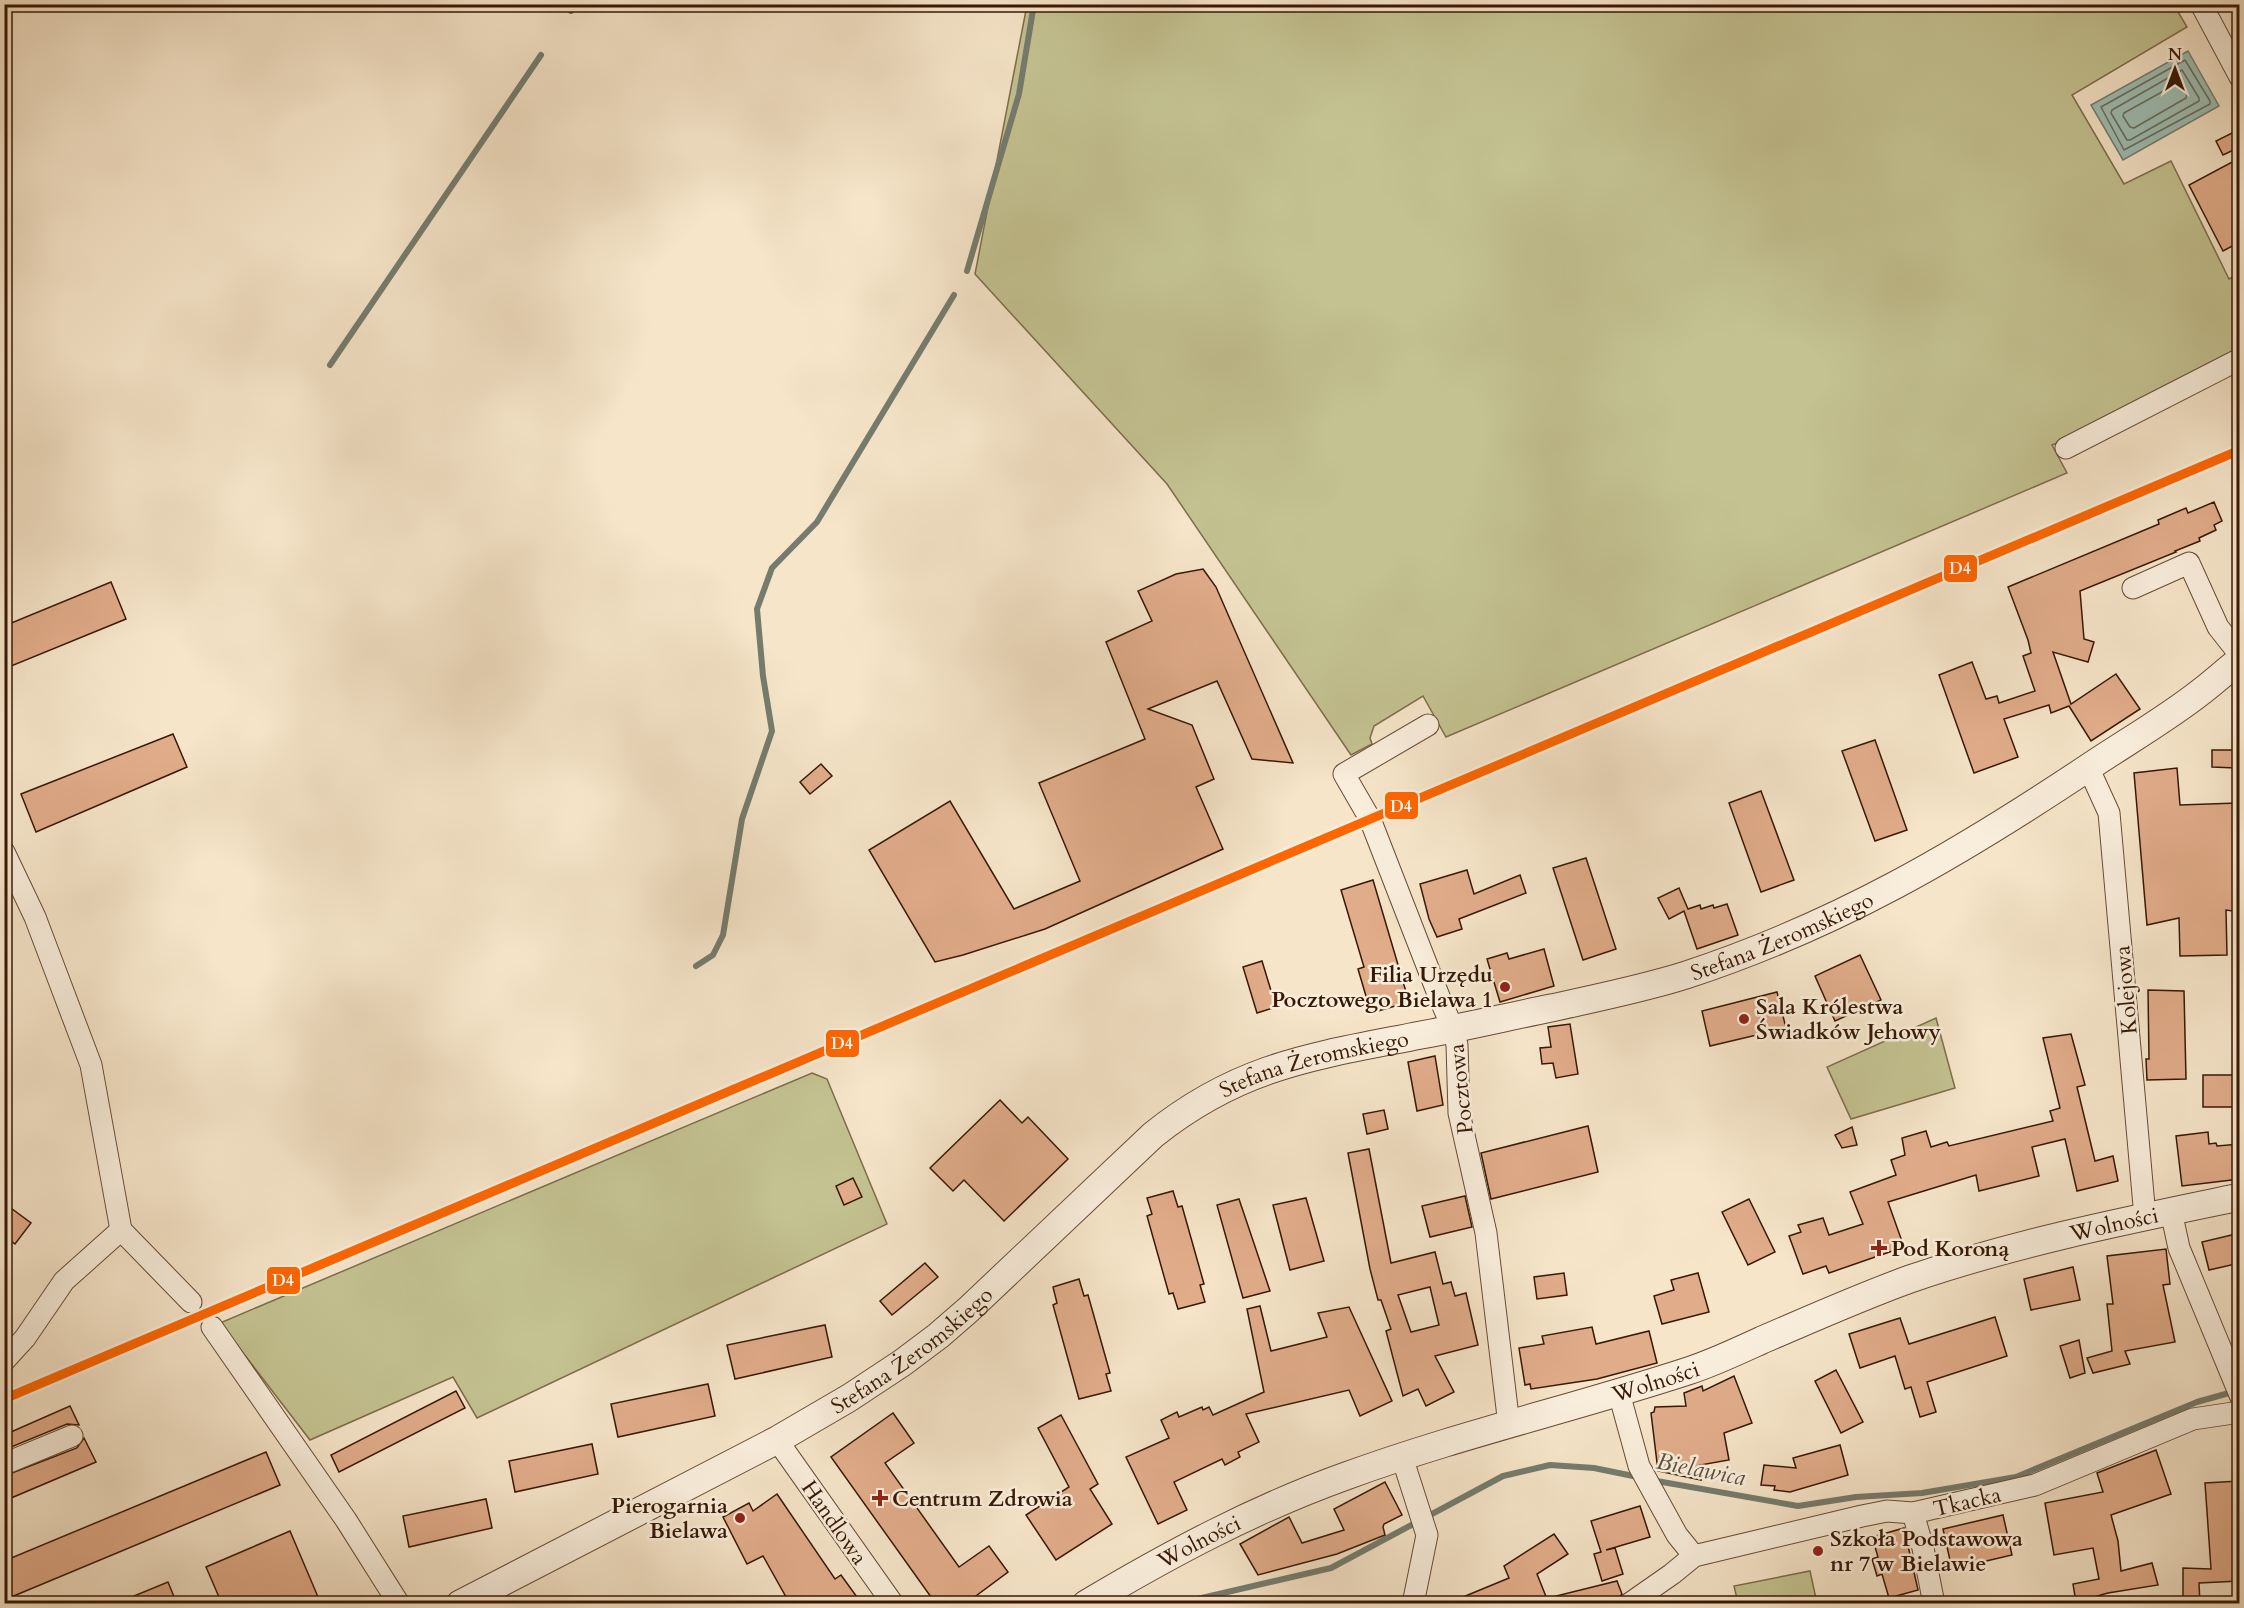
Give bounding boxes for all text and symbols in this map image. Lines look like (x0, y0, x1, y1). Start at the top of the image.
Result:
north arrow (2145, 39, 2205, 99)
text: N (2168, 44, 2182, 66)
line badge: D4 (1943, 554, 1978, 583)
text: D4 (1949, 558, 1971, 580)
line badge: D4 (1384, 791, 1419, 820)
text: D4 (1390, 796, 1412, 818)
street label: Stefana Żeromskiego (1687, 885, 1879, 988)
street label: Kolejowa (2107, 944, 2145, 1036)
place label: Filia Urzędu Pocztowego Bielawa 1 (1271, 960, 1493, 1015)
marker: Filia Urzędu Pocztowego Bielawa 1 (1498, 980, 1512, 994)
place label: Sala Królestwa Świadków Jehowy (1756, 992, 1941, 1047)
marker: Sala Królestwa Świadków Jehowy (1737, 1012, 1751, 1026)
street label: Stefana Żeromskiego (1214, 1024, 1411, 1105)
line badge: D4 (825, 1029, 860, 1058)
text: D4 (831, 1033, 853, 1055)
street label: Pocztowa (1441, 1042, 1481, 1136)
street label: Wolności (2066, 1200, 2161, 1249)
place label: Pod Koroną (1891, 1234, 2009, 1264)
marker: Pod Koroną (1872, 1241, 1886, 1255)
line badge: D4 (266, 1266, 301, 1295)
text: D4 (272, 1270, 294, 1292)
street label: Stefana Żeromskiego (825, 1280, 1000, 1422)
street label: Wolności (1608, 1354, 1704, 1410)
water label: Bielawica (1653, 1445, 1749, 1494)
street label: Handlowa (794, 1474, 874, 1571)
street label: Tkacka (1930, 1480, 2005, 1524)
place label: Centrum Zdrowia (892, 1484, 1073, 1514)
place label: Pierogarnia Bielawa (611, 1491, 728, 1546)
marker: Centrum Zdrowia (873, 1491, 887, 1505)
street label: Wolności (1151, 1508, 1246, 1577)
marker: Pierogarnia Bielawa (733, 1511, 747, 1525)
place label: Szkoła Podstawowa nr 7 w Bielawie (1830, 1524, 2023, 1579)
marker: Szkoła Podstawowa nr 7 w Bielawie (1811, 1544, 1825, 1558)

